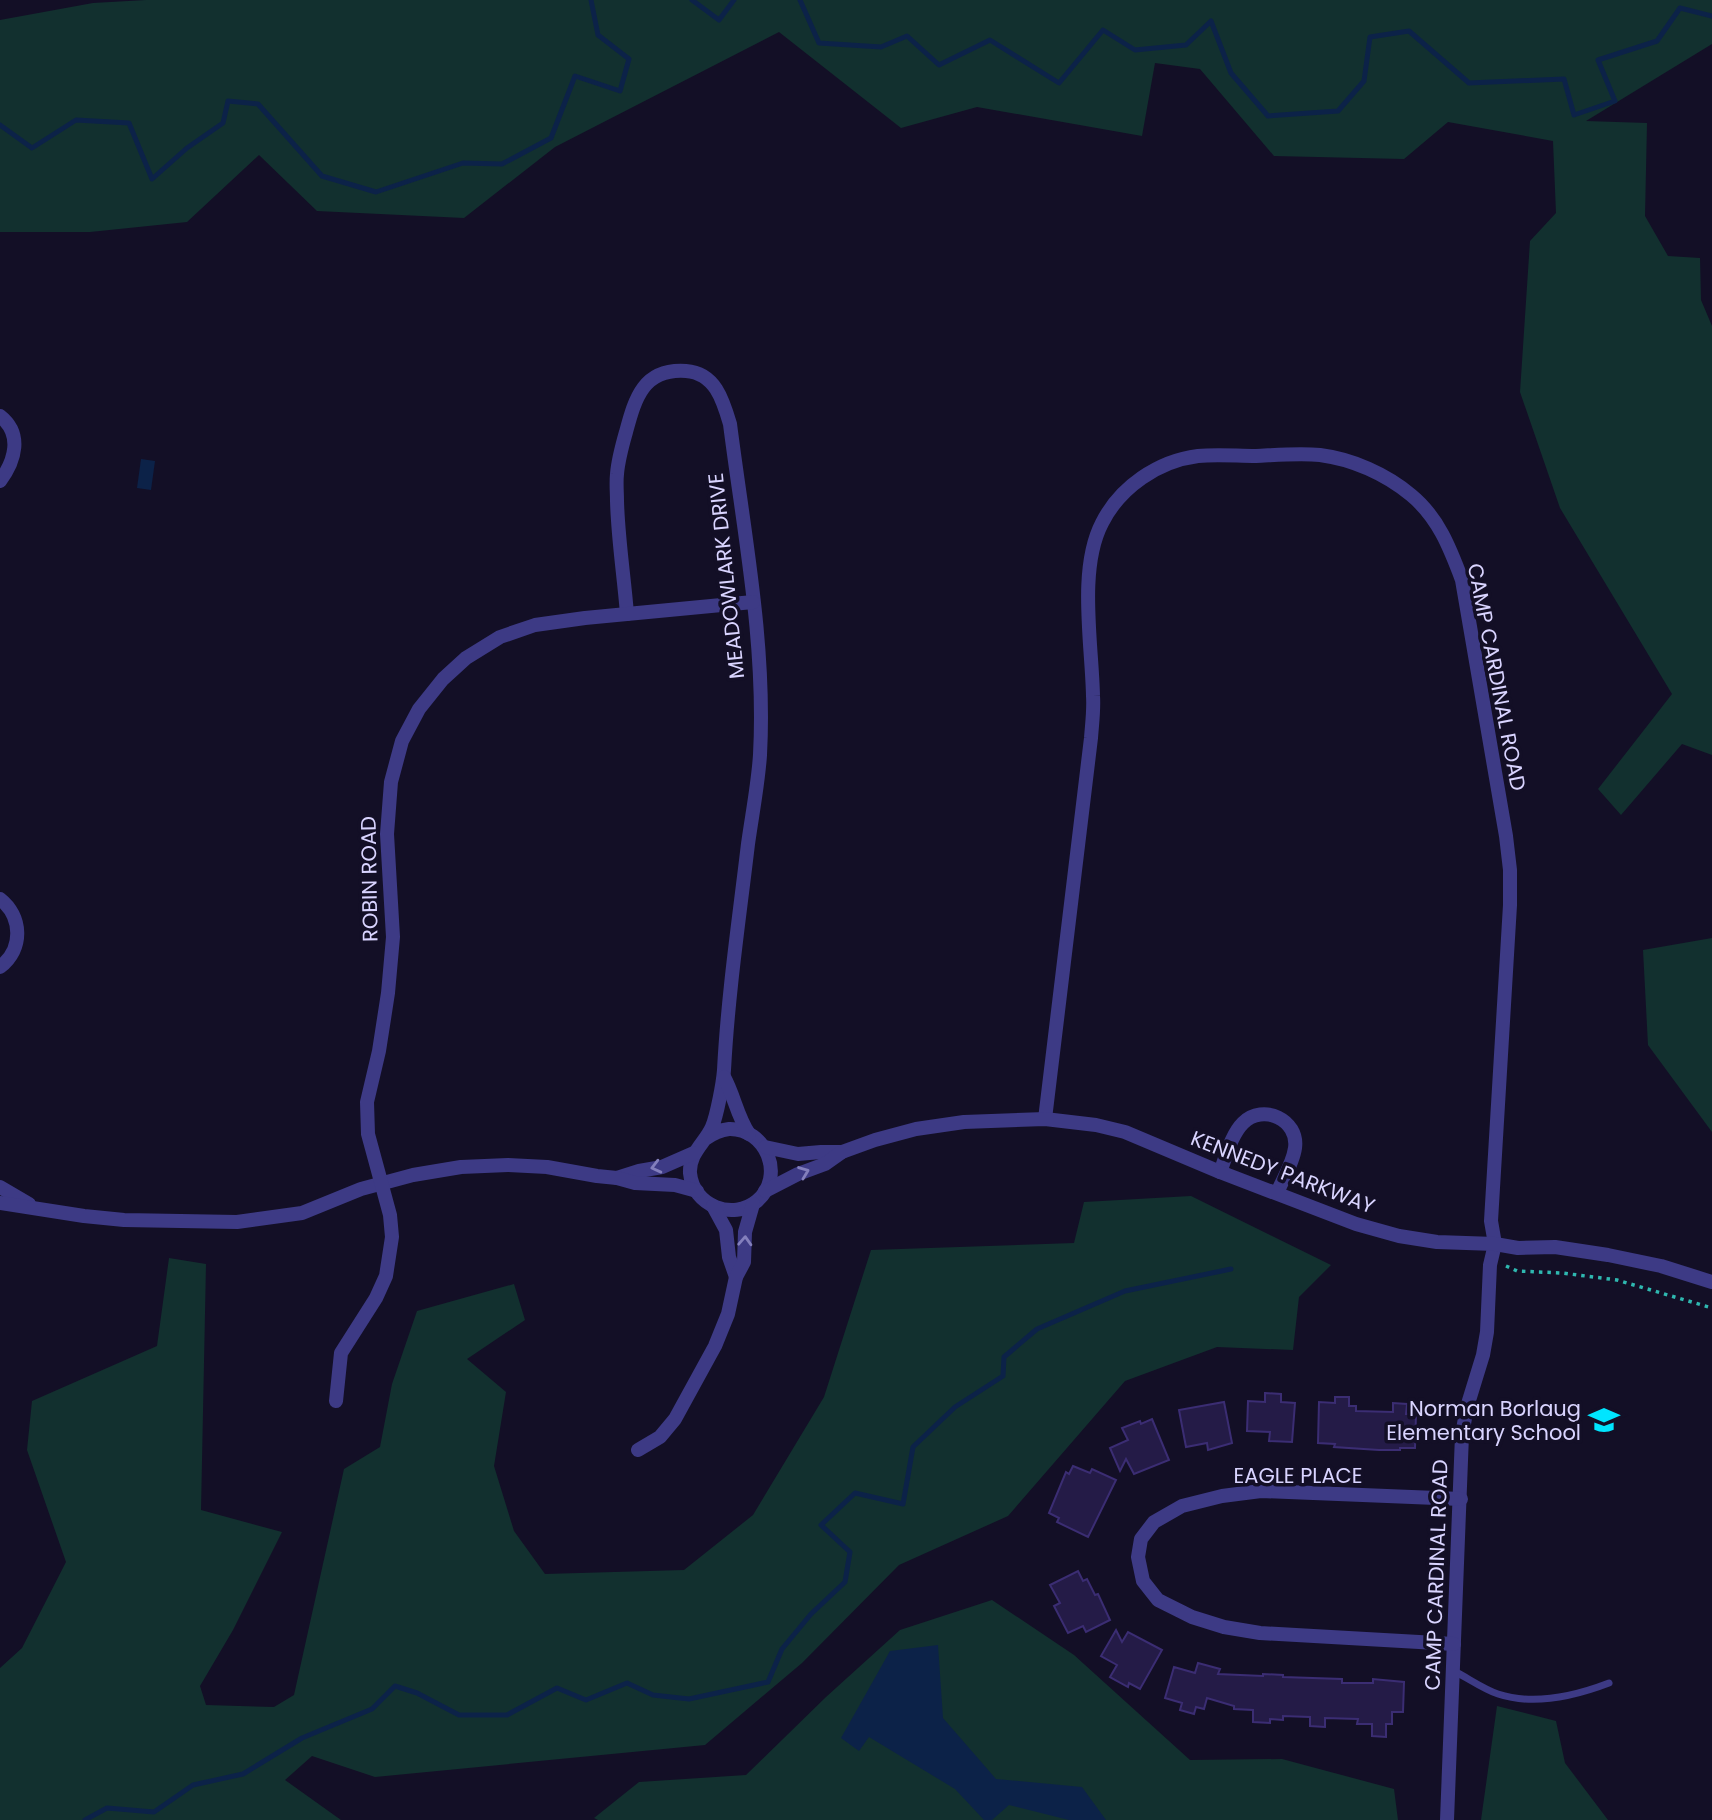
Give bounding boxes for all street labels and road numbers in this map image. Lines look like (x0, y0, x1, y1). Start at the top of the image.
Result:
street label: MEADOWLARK DRIVE (701, 472, 751, 680)
street label: CAMP CARDINAL ROAD (1461, 561, 1533, 793)
street label: ROBIN ROAD (353, 816, 385, 942)
street label: KENNEDY PARKWAY (1187, 1124, 1379, 1220)
street label: CAMP CARDINAL ROAD (1417, 1459, 1455, 1691)
street label: EAGLE PLACE (1233, 1461, 1363, 1490)

